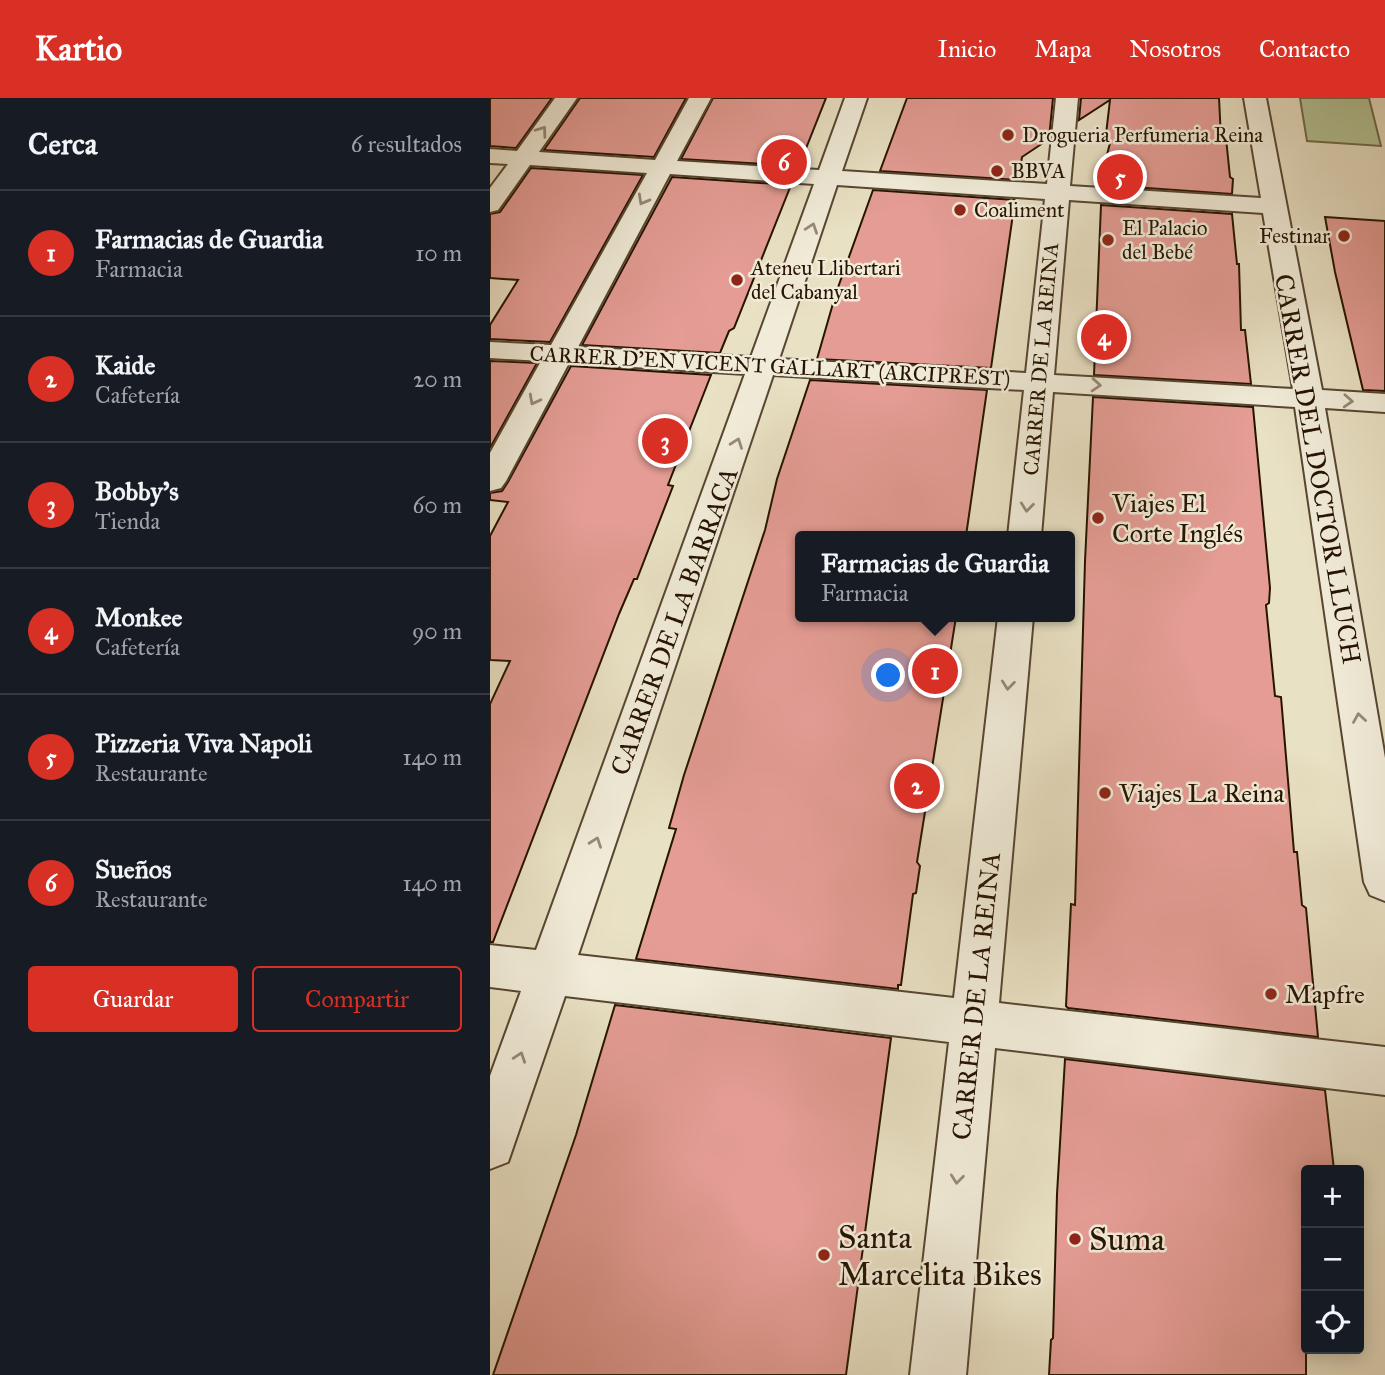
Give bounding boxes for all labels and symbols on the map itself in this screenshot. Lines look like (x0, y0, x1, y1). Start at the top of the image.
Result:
place label: Drogueria Perfumeria Reina (1022, 122, 1263, 148)
one-way arrow (534, 126, 546, 139)
marker: Drogueria Perfumeria Reina (1000, 127, 1016, 143)
pin: 6 (761, 136, 807, 188)
pin: 5 (1097, 151, 1143, 203)
place label: BBVA (1011, 158, 1066, 184)
marker: BBVA (989, 163, 1005, 179)
one-way arrow (638, 193, 651, 206)
place label: Coaliment (974, 197, 1065, 223)
marker: Coaliment (952, 202, 968, 218)
place label: El Palacio del Bebé (1122, 215, 1208, 265)
one-way arrow (804, 222, 818, 235)
place label: Festinar (1259, 223, 1330, 249)
marker: Festinar (1336, 228, 1352, 244)
marker: El Palacio del Bebé (1100, 232, 1116, 248)
street label: CARRER DE LA REINA (1018, 241, 1064, 477)
place label: Ateneu Llibertari del Cabanyal (750, 255, 901, 305)
street label: CARRER DEL DOCTOR LLUCH (1268, 271, 1368, 667)
marker: Ateneu Llibertari del Cabanyal (729, 272, 745, 288)
pin: 4 (1081, 311, 1127, 363)
street label: CARRER D'EN VICENT GALLART (ARCIPREST) (529, 340, 1011, 392)
one-way arrow (1091, 378, 1102, 393)
one-way arrow (528, 392, 542, 405)
one-way arrow (1343, 393, 1354, 408)
pin: 3 (642, 415, 688, 467)
one-way arrow (729, 437, 743, 449)
street label: CARRER DE LA BARRACA (603, 462, 745, 779)
place label: Viajes El Corte Inglés (1111, 487, 1243, 549)
one-way arrow (1020, 501, 1035, 513)
marker: Viajes El Corte Inglés (1090, 510, 1106, 526)
pin: 1 (912, 645, 958, 697)
your location (871, 658, 905, 692)
one-way arrow (1001, 679, 1016, 690)
one-way arrow (1352, 712, 1367, 724)
pin: 2 (894, 760, 940, 812)
place label: Viajes La Reina (1118, 777, 1284, 809)
marker: Viajes La Reina (1097, 785, 1113, 801)
one-way arrow (588, 836, 602, 848)
street label: CARRER DE LA REINA (945, 850, 1007, 1142)
place label: Mapfre (1285, 978, 1365, 1010)
marker: Mapfre (1263, 986, 1279, 1002)
one-way arrow (512, 1051, 526, 1063)
one-way arrow (950, 1173, 965, 1185)
place label: Santa Marcelita Bikes (838, 1218, 1042, 1294)
place label: Suma (1089, 1220, 1165, 1259)
marker: Suma (1067, 1231, 1083, 1247)
marker: Santa Marcelita Bikes (816, 1247, 832, 1263)

